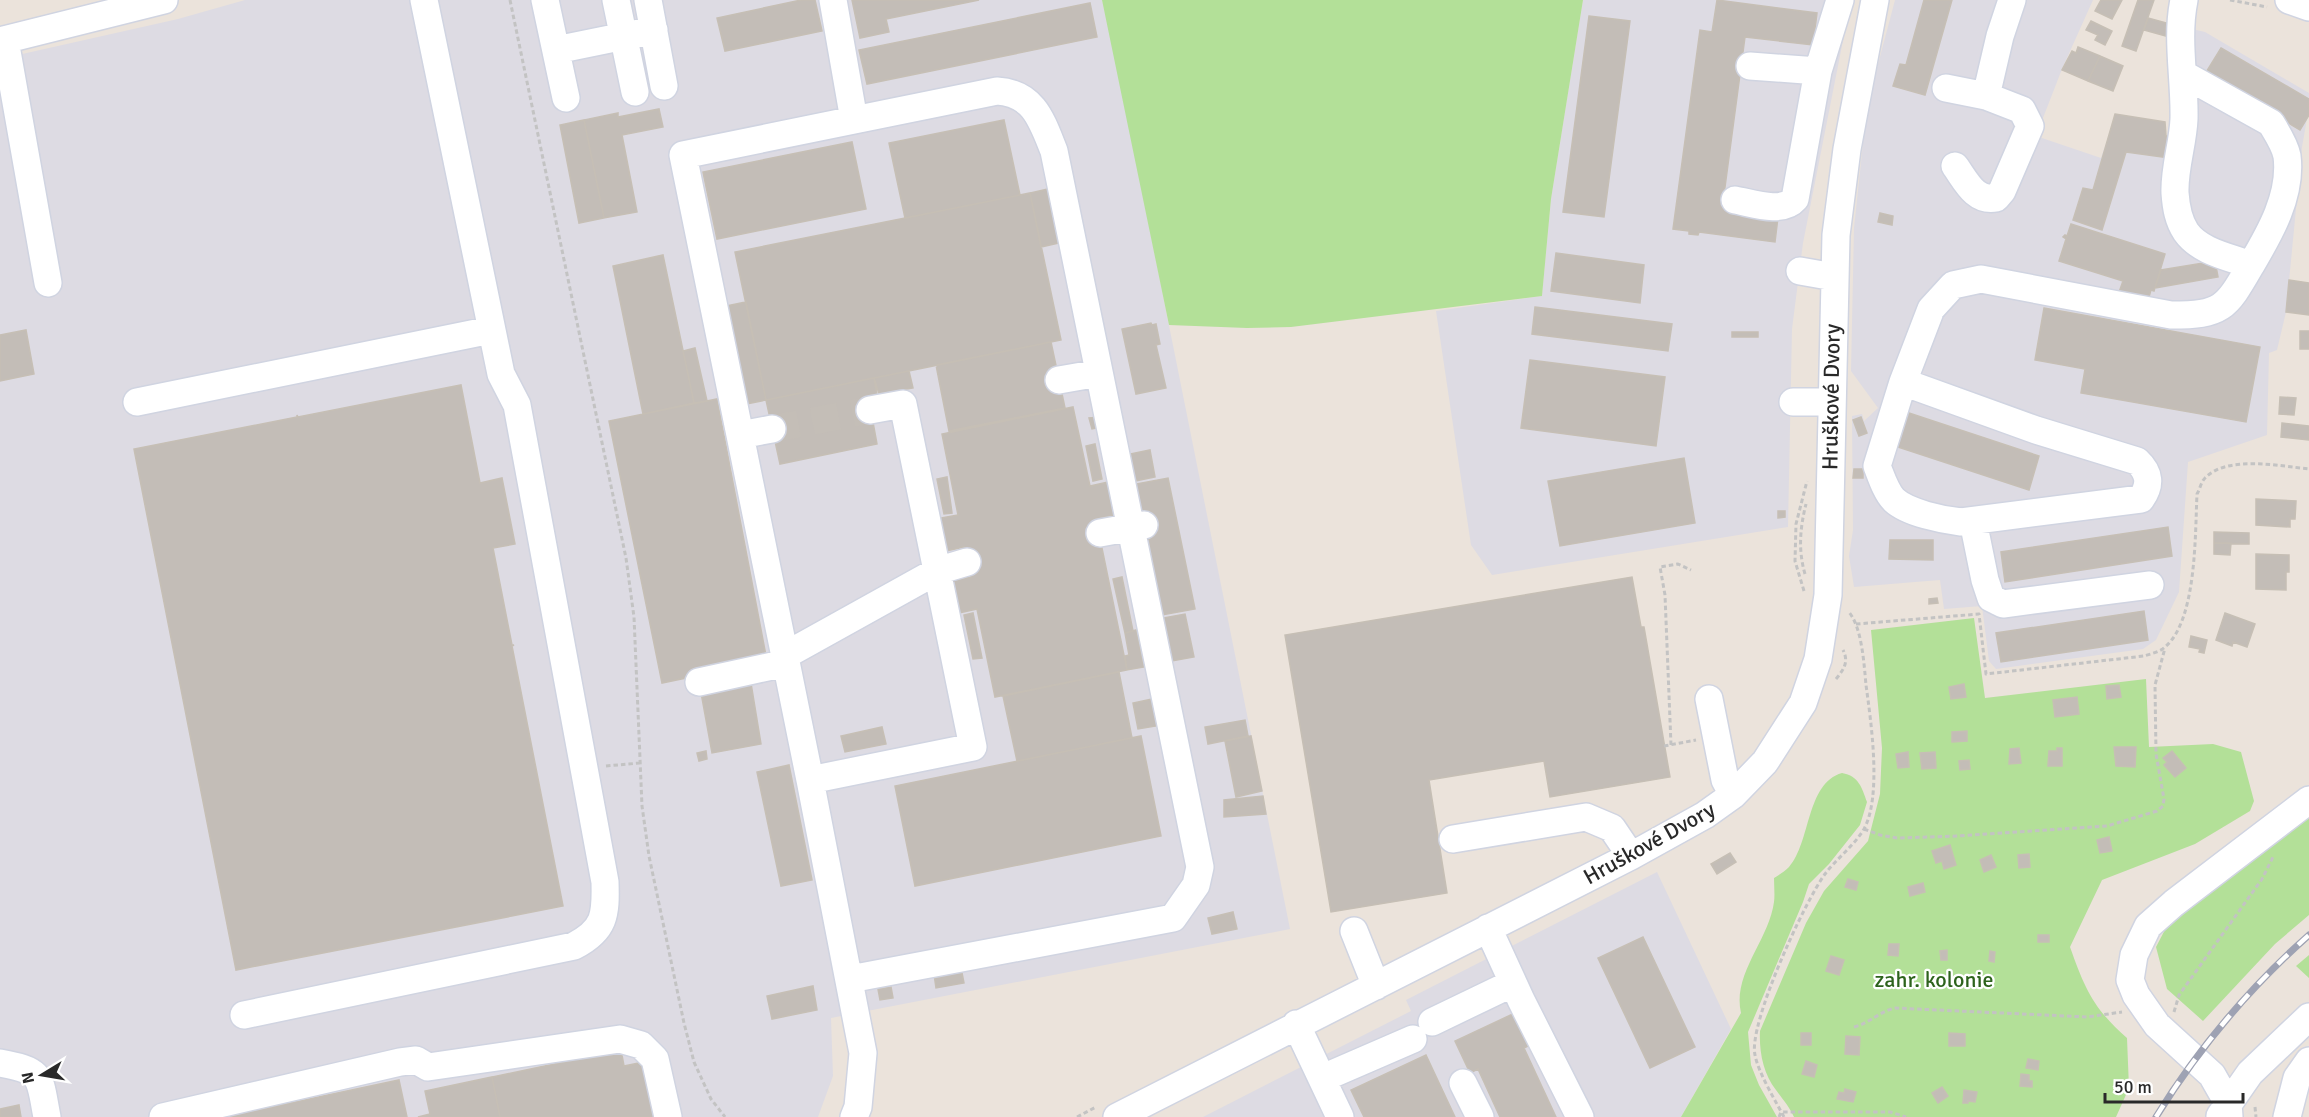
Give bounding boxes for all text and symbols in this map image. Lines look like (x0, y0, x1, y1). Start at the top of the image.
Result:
street label: Hruškové Dvory (1816, 323, 1846, 470)
street label: Hruškové Dvory (1578, 795, 1720, 890)
park label: zahr. kolonie (1875, 966, 1993, 993)
north arrow (12, 1045, 72, 1105)
scale bar (2105, 1066, 2243, 1104)
text: N (17, 1070, 39, 1085)
text: 50 m (2114, 1076, 2152, 1098)

